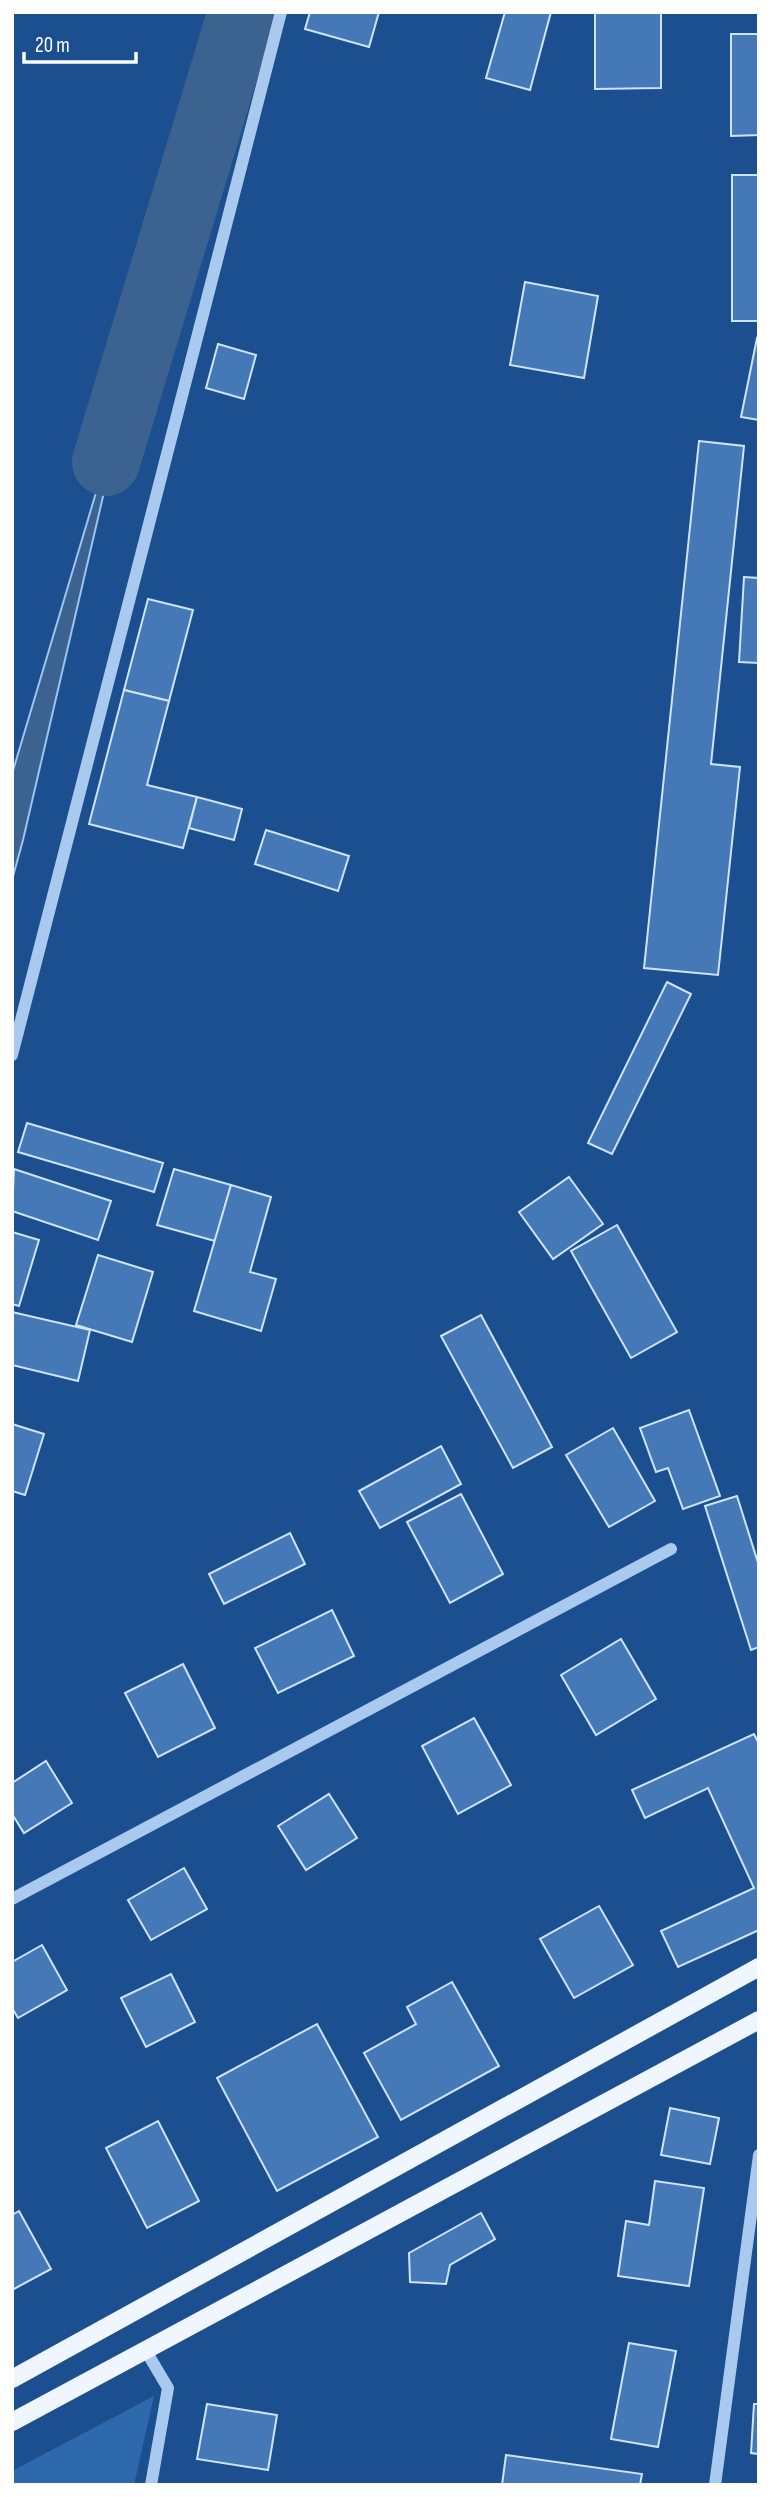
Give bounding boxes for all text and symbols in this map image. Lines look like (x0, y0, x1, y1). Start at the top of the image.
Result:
scale bar (24, 21, 136, 65)
text: 20 m (35, 33, 70, 58)

